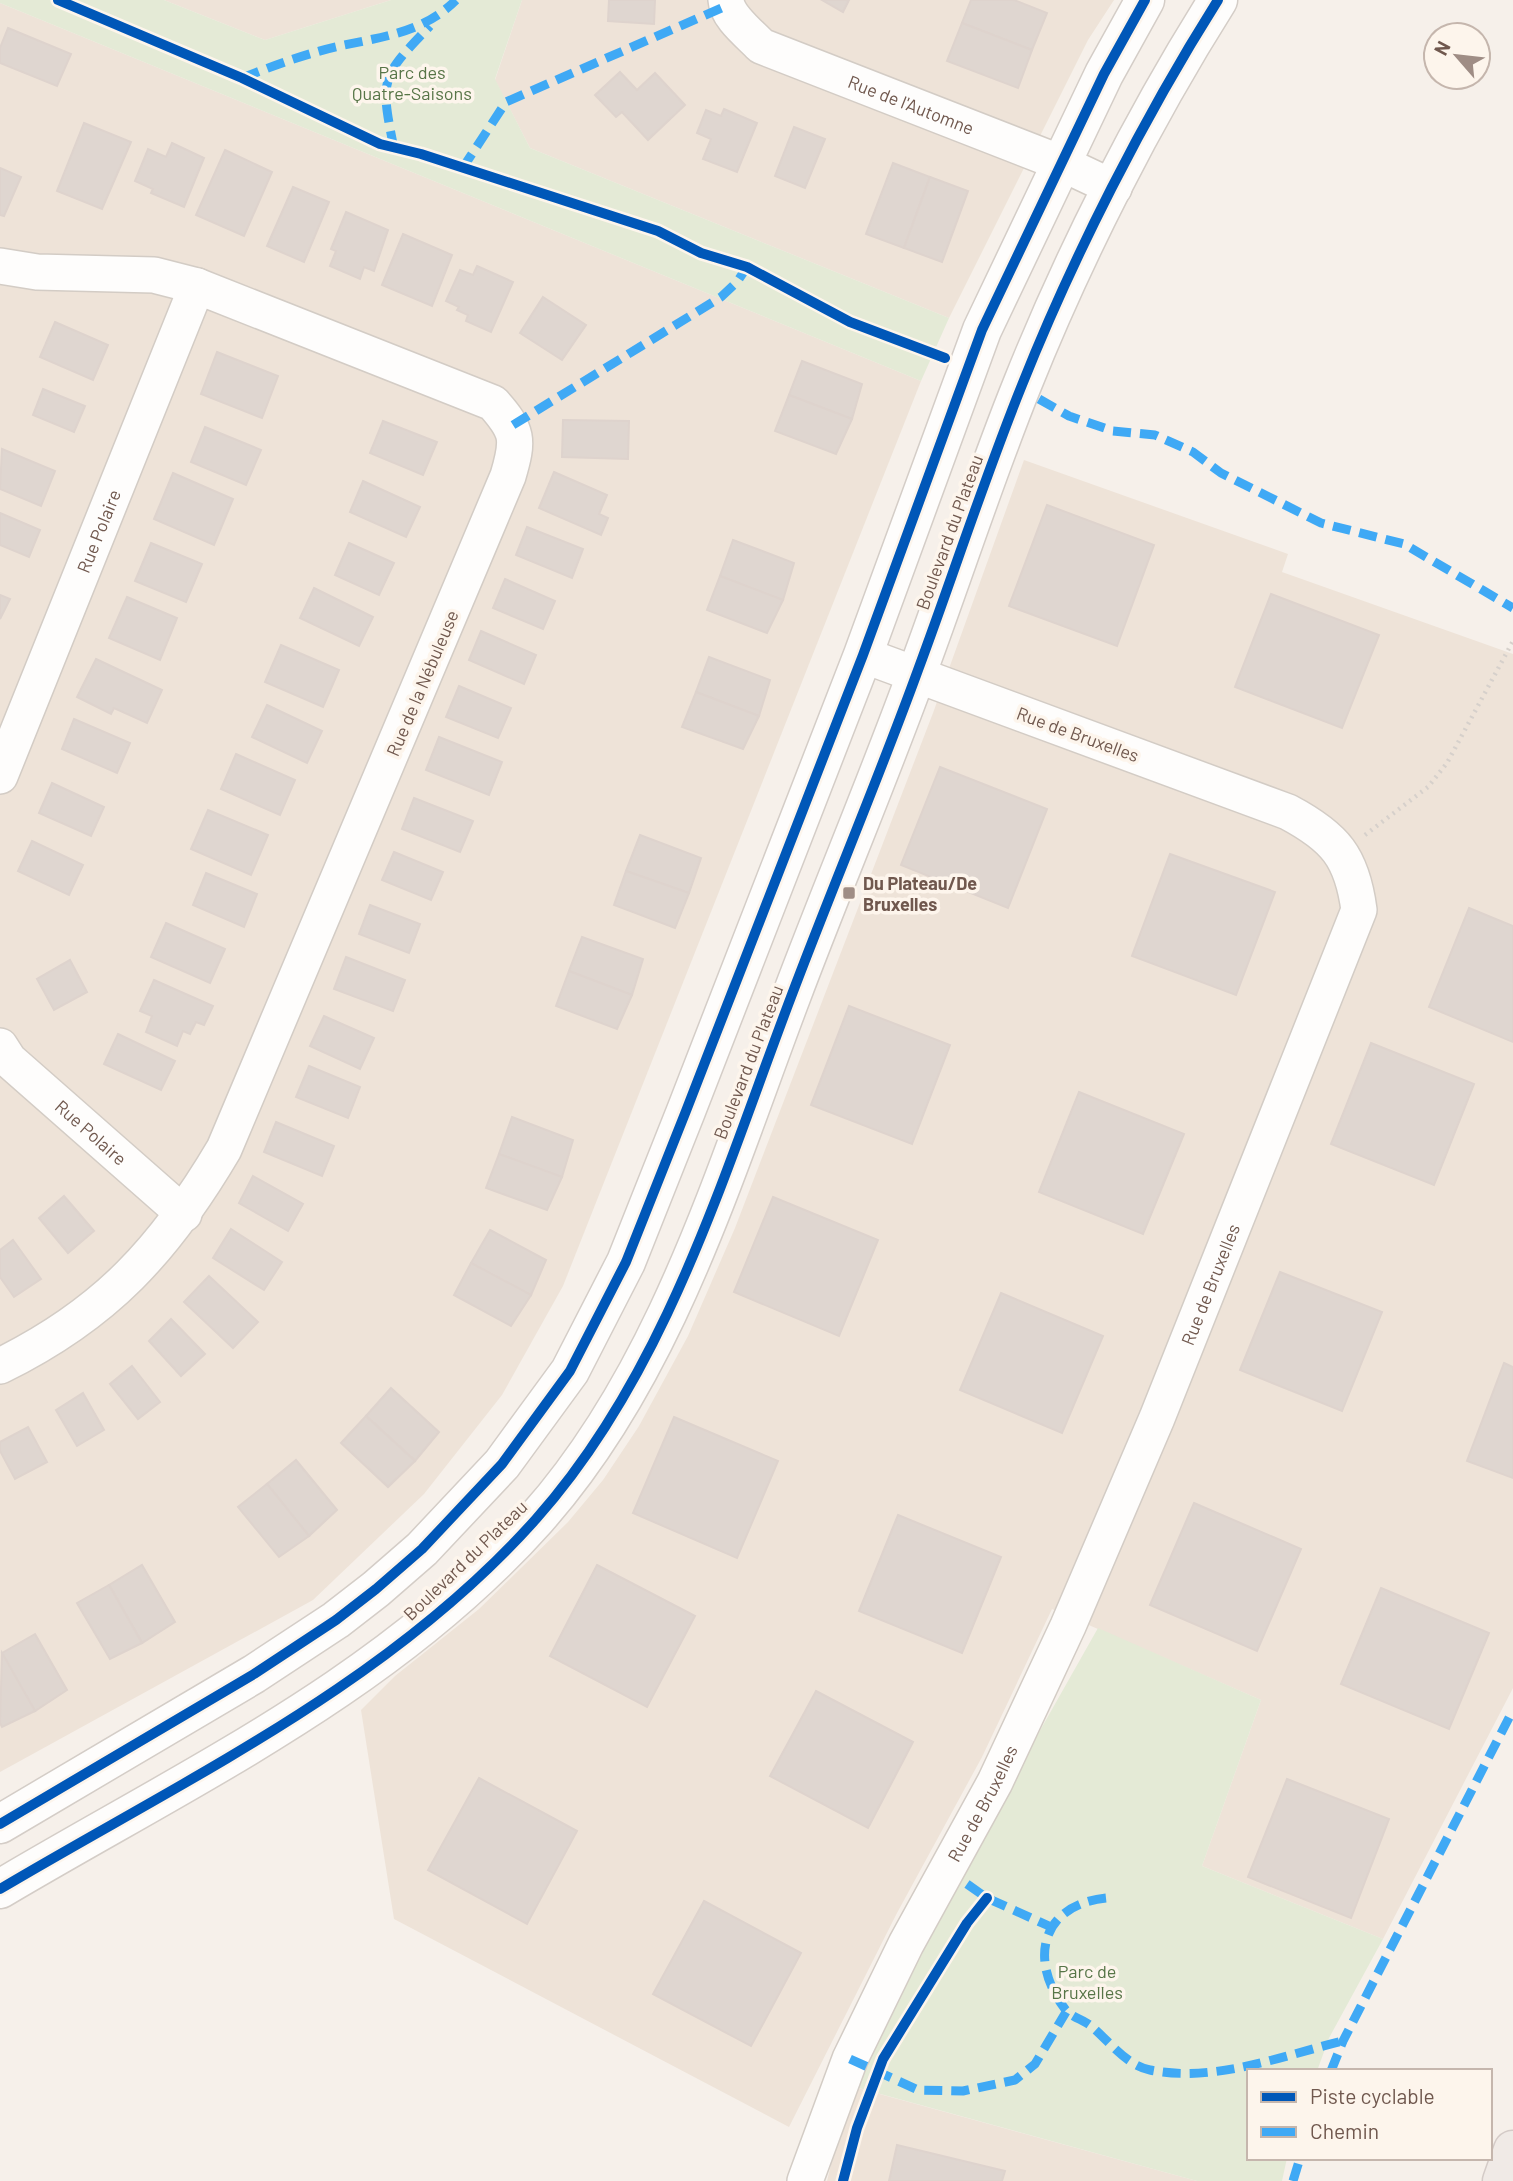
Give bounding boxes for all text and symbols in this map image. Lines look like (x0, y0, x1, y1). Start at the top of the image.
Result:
north arrow (1422, 21, 1492, 91)
text: N (1428, 37, 1455, 59)
park label: Parc des Quatre-Saisons (352, 61, 472, 104)
street label: Rue de l'Automne (845, 70, 977, 139)
street label: Boulevard du Plateau (911, 451, 987, 613)
street label: Rue Polaire (72, 486, 125, 576)
street label: Rue de la Nébuleuse (381, 607, 463, 759)
street label: Rue de Bruxelles (1014, 702, 1142, 766)
place label: Du Plateau/De Bruxelles (863, 872, 977, 915)
marker: Du Plateau/De Bruxelles (841, 885, 857, 901)
street label: Boulevard du Plateau (708, 982, 788, 1142)
street label: Rue Polaire (51, 1095, 131, 1170)
street label: Rue de Bruxelles (1176, 1221, 1244, 1348)
street label: Boulevard du Plateau (399, 1495, 531, 1625)
street label: Rue de Bruxelles (942, 1742, 1022, 1865)
park label: Parc de Bruxelles (1051, 1960, 1123, 2003)
legend (1247, 2069, 1492, 2160)
text: Piste cyclable (1310, 2083, 1435, 2108)
text: Chemin (1310, 2118, 1379, 2143)

